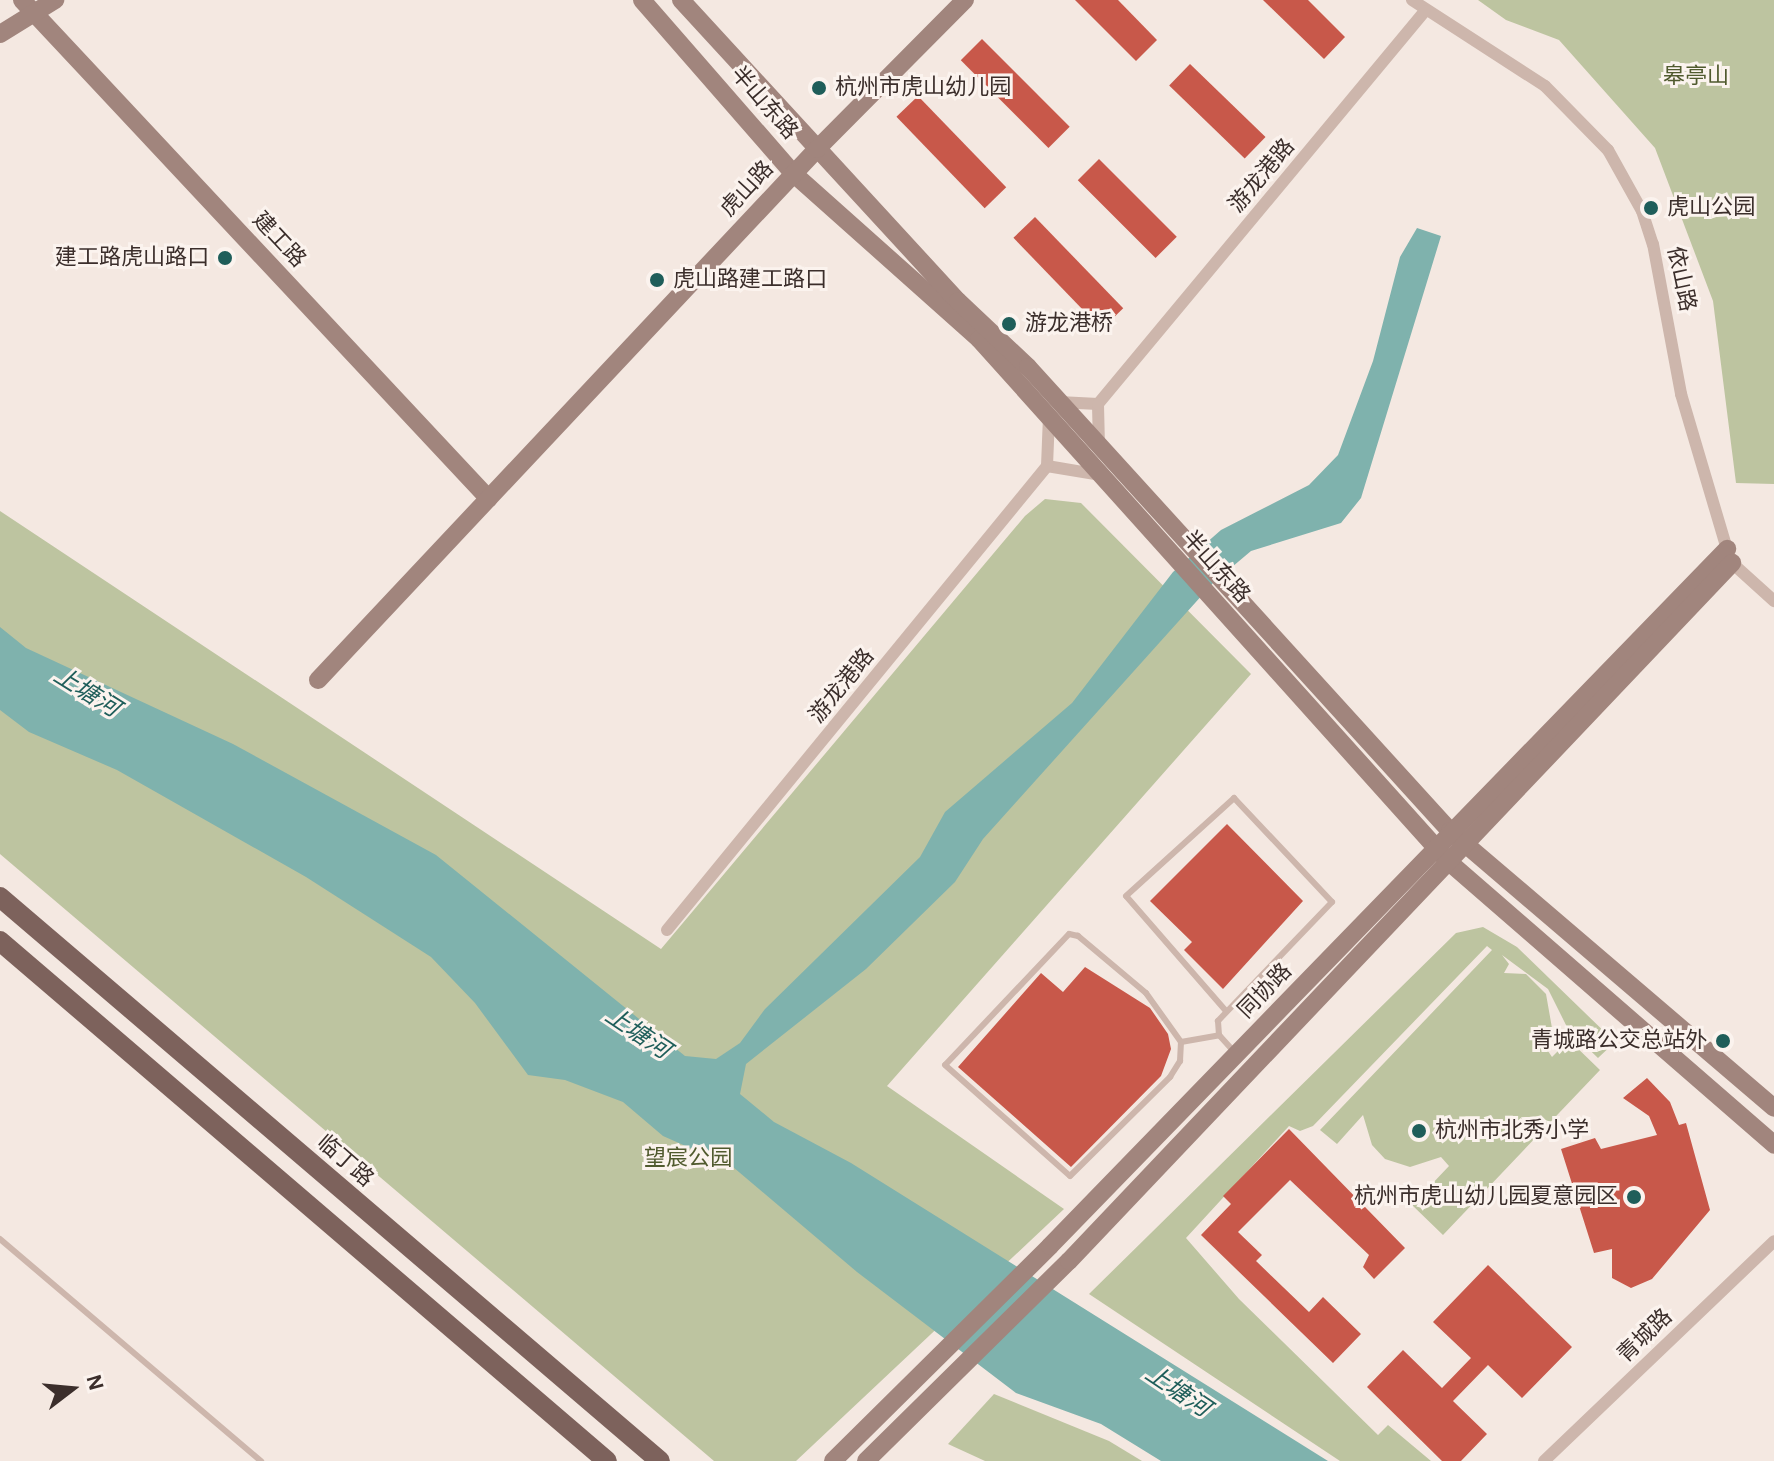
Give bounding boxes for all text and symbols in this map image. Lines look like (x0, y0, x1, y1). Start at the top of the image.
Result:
street label: 半山东路 (725, 61, 803, 145)
park label: 皋亭山 (1663, 64, 1729, 90)
place label: 杭州市虎山幼儿园 (835, 75, 1011, 101)
marker: 杭州市虎山幼儿园 (810, 79, 828, 97)
street label: 游龙港路 (1224, 134, 1300, 218)
street label: 虎山路 (715, 156, 779, 222)
place label: 虎山公园 (1667, 195, 1755, 221)
marker: 虎山公园 (1642, 199, 1660, 217)
street label: 建工路 (247, 207, 311, 273)
street label: 依山路 (1661, 244, 1701, 314)
place label: 建工路虎山路口 (55, 245, 209, 271)
marker: 建工路虎山路口 (216, 249, 234, 267)
place label: 虎山路建工路口 (673, 267, 827, 293)
marker: 虎山路建工路口 (648, 271, 666, 289)
place label: 游龙港桥 (1025, 311, 1113, 337)
marker: 游龙港桥 (1000, 315, 1018, 333)
street label: 半山东路 (1177, 525, 1255, 609)
street label: 游龙港路 (804, 643, 880, 729)
water label: 上塘河 (48, 662, 124, 724)
street label: 同协路 (1233, 958, 1297, 1024)
water label: 上塘河 (599, 1002, 675, 1066)
place label: 青城路公交总站外 (1531, 1028, 1707, 1054)
marker: 青城路公交总站外 (1714, 1032, 1732, 1050)
place label: 杭州市北秀小学 (1435, 1118, 1589, 1144)
marker: 杭州市北秀小学 (1410, 1122, 1428, 1140)
street label: 临丁路 (311, 1129, 379, 1193)
park label: 望宸公园 (644, 1146, 732, 1172)
place label: 杭州市虎山幼儿园夏意园区 (1354, 1184, 1618, 1210)
marker: 杭州市虎山幼儿园夏意园区 (1625, 1188, 1643, 1206)
street label: 青城路 (1612, 1304, 1678, 1368)
north arrow (32, 1349, 112, 1429)
water label: 上塘河 (1139, 1360, 1215, 1424)
text: N (82, 1372, 108, 1393)

